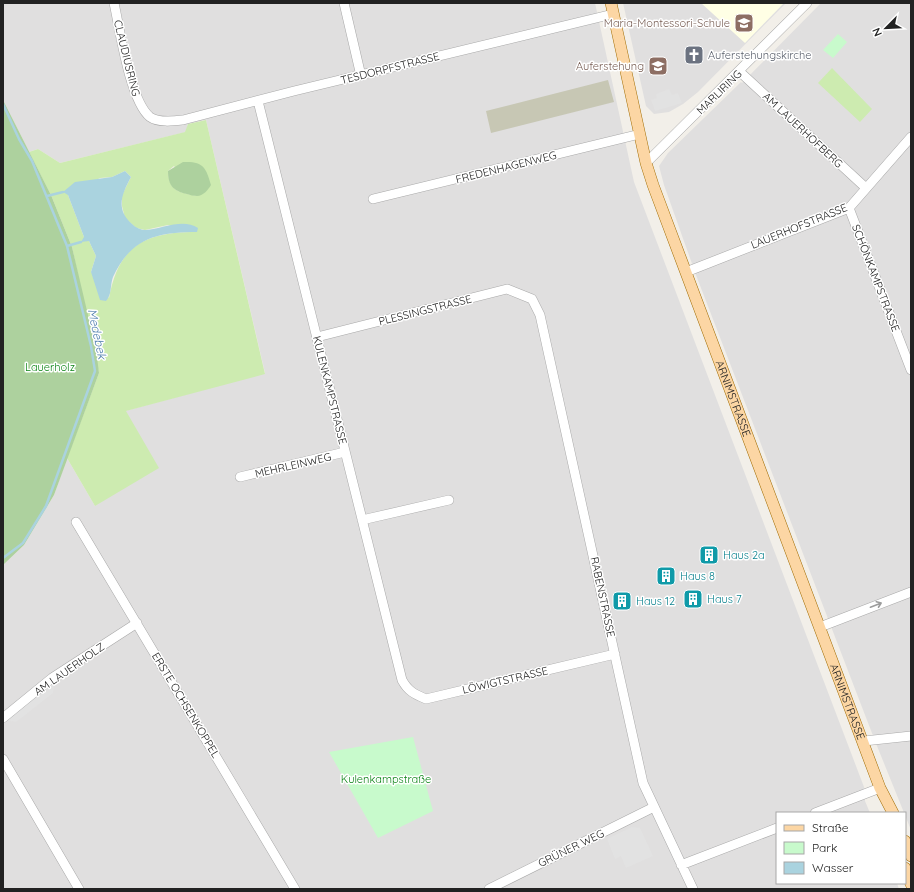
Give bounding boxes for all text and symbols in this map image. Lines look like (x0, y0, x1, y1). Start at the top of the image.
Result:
north arrow (866, 8, 906, 48)
school or university icon: Maria-Montessori-Schule (733, 12, 755, 34)
place label: Maria-Montessori-Schule (604, 16, 730, 30)
street label: CLAUDIUSRING (111, 18, 143, 98)
text: N (869, 26, 885, 39)
church icon: Auferstehungskirche (683, 44, 705, 66)
place label: Auferstehungskirche (708, 48, 811, 62)
street label: TESDORPFSTRASSE (339, 49, 441, 87)
school or university icon: Auferstehung (647, 55, 669, 77)
place label: Auferstehung (576, 59, 644, 73)
street label: MARLIRING (693, 67, 745, 117)
street label: AM LAUERHOFBERG (760, 89, 846, 171)
street label: FREDENHAGENWEG (454, 148, 558, 186)
street label: LAUERHOFSTRASSE (749, 200, 849, 252)
street label: SCHÖNKAMPSTRASSE (849, 222, 903, 334)
street label: PLESSINGSTRASSE (377, 292, 473, 328)
water label: Medebek (85, 307, 110, 362)
street label: KULENKAMPSTRASSE (310, 334, 350, 446)
street label: ARNIMSTRASSE (713, 358, 754, 439)
park label: Lauerholz (25, 360, 75, 374)
street label: MEHRLEINWEG (253, 449, 333, 481)
building icon: Haus 2a (698, 544, 720, 566)
place label: Haus 2a (723, 548, 765, 562)
street label: RABENSTRASSE (588, 556, 618, 638)
building icon: Haus 8 (655, 565, 677, 587)
place label: Haus 8 (680, 569, 715, 583)
building icon: Haus 7 (682, 588, 704, 610)
building icon: Haus 12 (611, 590, 633, 612)
place label: Haus 7 (707, 592, 742, 606)
place label: Haus 12 (636, 594, 675, 608)
one-way arrow (870, 601, 882, 609)
street label: AM LAUERHOLZ (31, 640, 107, 698)
street label: ERSTE OCHSENKOPPEL (149, 650, 223, 760)
street label: ARNIMSTRASSE (827, 662, 868, 742)
street label: LÖWIGTSTRASSE (461, 663, 549, 697)
park label: Kulenkampstraße (341, 772, 431, 786)
legend (776, 812, 906, 884)
text: Straße (812, 820, 849, 835)
street label: GRÜNER WEG (536, 826, 606, 870)
text: Park (812, 840, 837, 855)
text: Wasser (812, 860, 854, 875)

